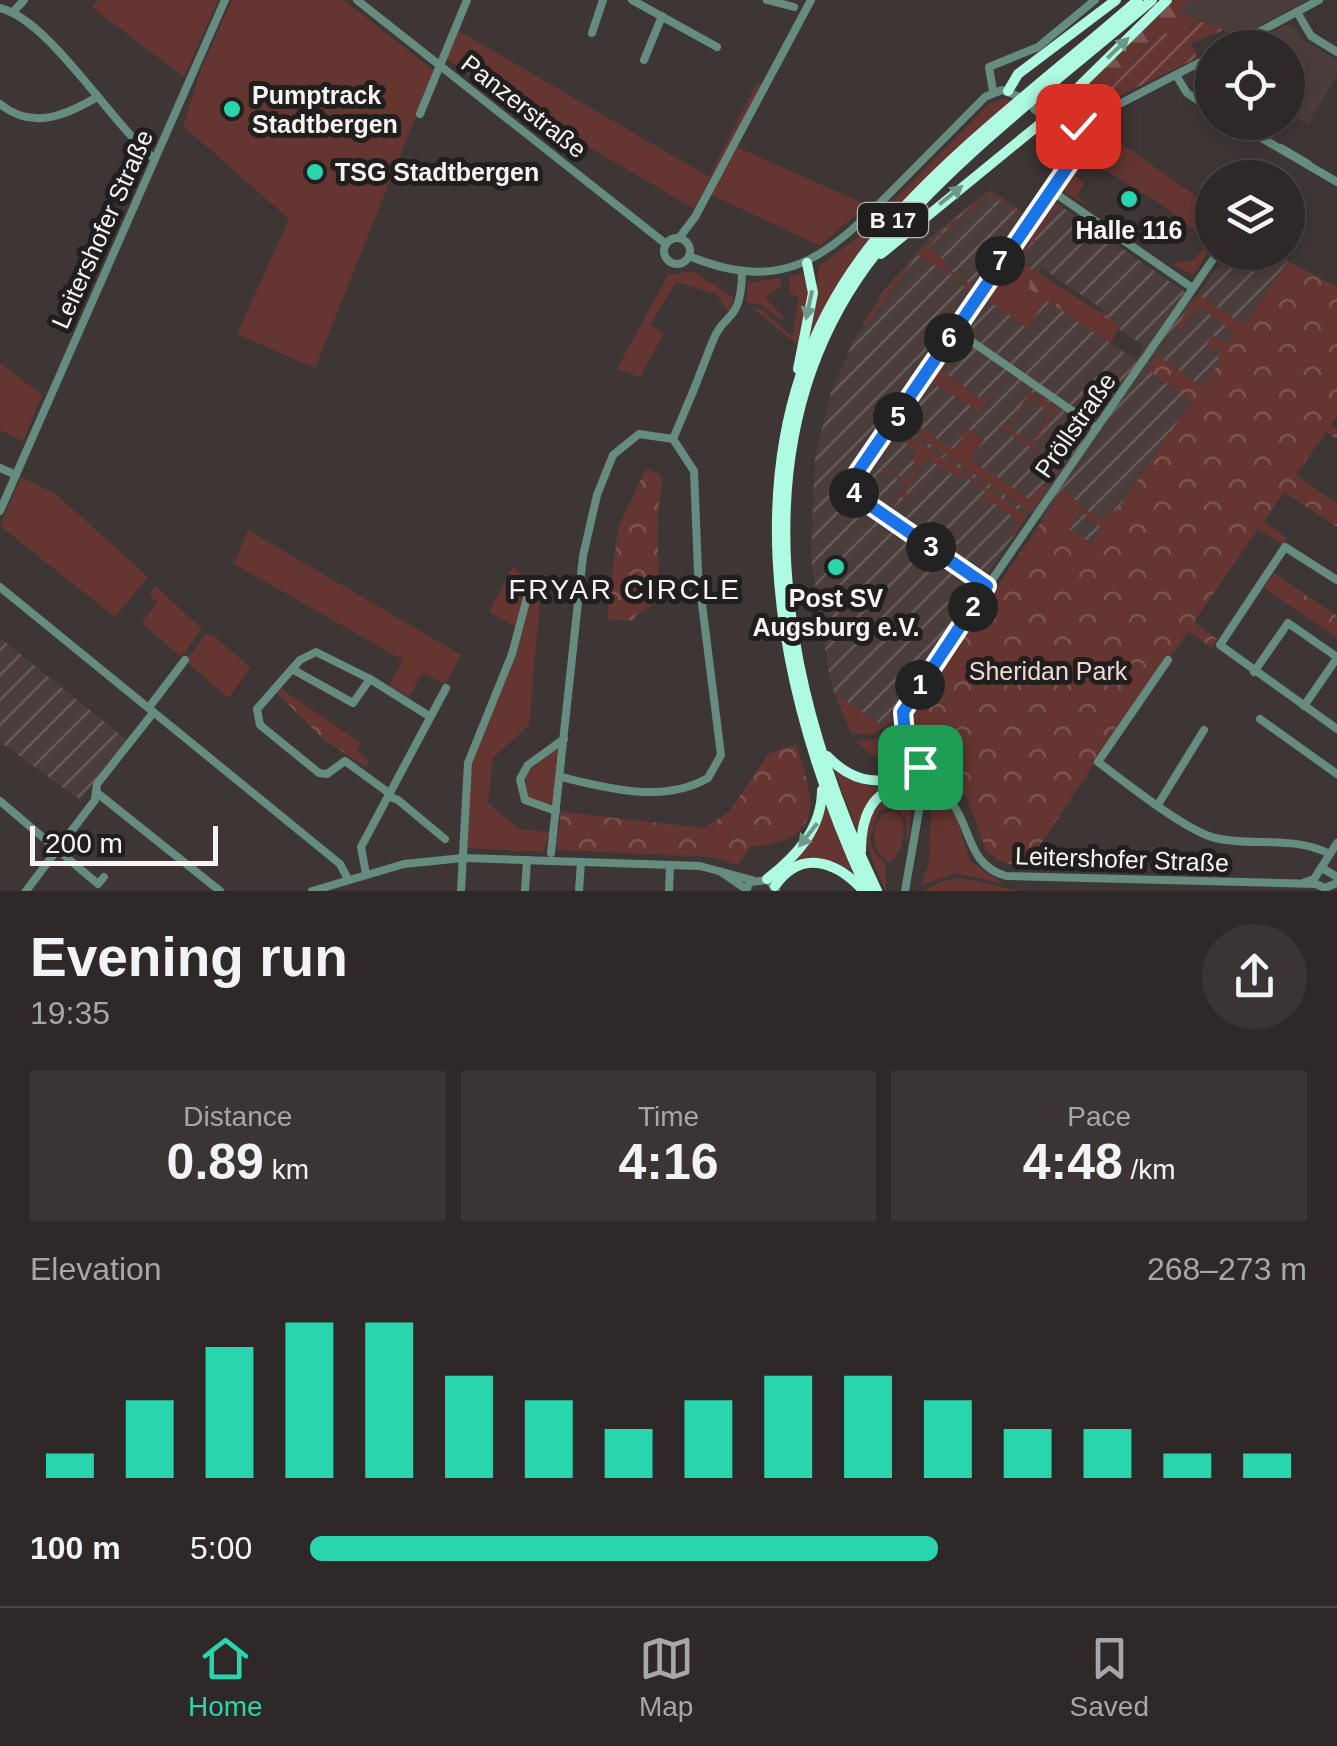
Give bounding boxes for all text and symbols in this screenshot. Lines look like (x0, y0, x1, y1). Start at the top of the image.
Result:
map controls (1195, 30, 1305, 270)
button: locate (1195, 30, 1305, 140)
one-way arrow (1106, 37, 1130, 60)
street label: Panzerstraße (456, 49, 592, 163)
place label: Pumptrack Stadtbergen (252, 81, 398, 138)
pin (1036, 84, 1121, 169)
marker: Pumptrack Stadtbergen (221, 98, 243, 120)
icon: check (1051, 99, 1106, 154)
street label: Leitershofer Straße (46, 126, 158, 332)
place label: TSG Stadtbergen (335, 158, 539, 186)
button: layers (1195, 160, 1305, 270)
marker: TSG Stadtbergen (304, 161, 326, 183)
one-way arrow (939, 185, 964, 206)
marker: Halle 116 (1118, 188, 1140, 210)
road number: B 17 (858, 203, 928, 237)
place label: Halle 116 (1075, 216, 1183, 244)
pin: 7 (975, 236, 1025, 286)
text: 7 (992, 245, 1008, 276)
one-way arrow (801, 289, 817, 320)
pin: 6 (924, 313, 974, 363)
text: 6 (941, 322, 957, 353)
street label: Pröllstraße (1029, 367, 1121, 483)
pin: 5 (873, 392, 923, 442)
text: 5 (890, 401, 906, 432)
pin: 4 (829, 468, 879, 518)
text: 4 (846, 477, 862, 508)
pin: 3 (906, 522, 956, 572)
text: 3 (923, 531, 939, 562)
marker: Post SV Augsburg e.V. (825, 556, 847, 578)
district label: FRYAR CIRCLE (509, 574, 741, 605)
pin: 2 (948, 582, 998, 632)
place label: Post SV Augsburg e.V. (752, 584, 920, 641)
text: 2 (965, 591, 981, 622)
park label: Sheridan Park (969, 657, 1128, 685)
pin: 1 (895, 660, 945, 710)
text: 1 (912, 669, 928, 700)
pin (878, 725, 963, 810)
icon: arrive (893, 740, 948, 795)
scale bar (30, 821, 218, 866)
one-way arrow (798, 822, 819, 848)
text: 200 m (45, 828, 123, 859)
street label: Leitershofer Straße (1015, 841, 1229, 877)
button: share (1202, 924, 1307, 1029)
text: Evening run (30, 926, 348, 988)
text: 19:35 (30, 995, 110, 1031)
text: Distance (183, 1101, 292, 1132)
text: Time (638, 1101, 699, 1132)
text: Pace (1067, 1101, 1131, 1132)
text: 0.89 (167, 1134, 264, 1190)
text: 4:16 (618, 1134, 719, 1190)
text: 4:48 (1023, 1134, 1123, 1190)
text: km (264, 1154, 309, 1185)
text: /km (1123, 1154, 1176, 1185)
text: Elevation (30, 1251, 162, 1287)
text: 268–273 m (1147, 1251, 1307, 1287)
text: 100 m (30, 1530, 121, 1566)
text: 5:00 (190, 1530, 252, 1566)
tab: Home (188, 1631, 263, 1723)
tab: Map (639, 1631, 694, 1723)
tab: Saved (1070, 1631, 1149, 1723)

